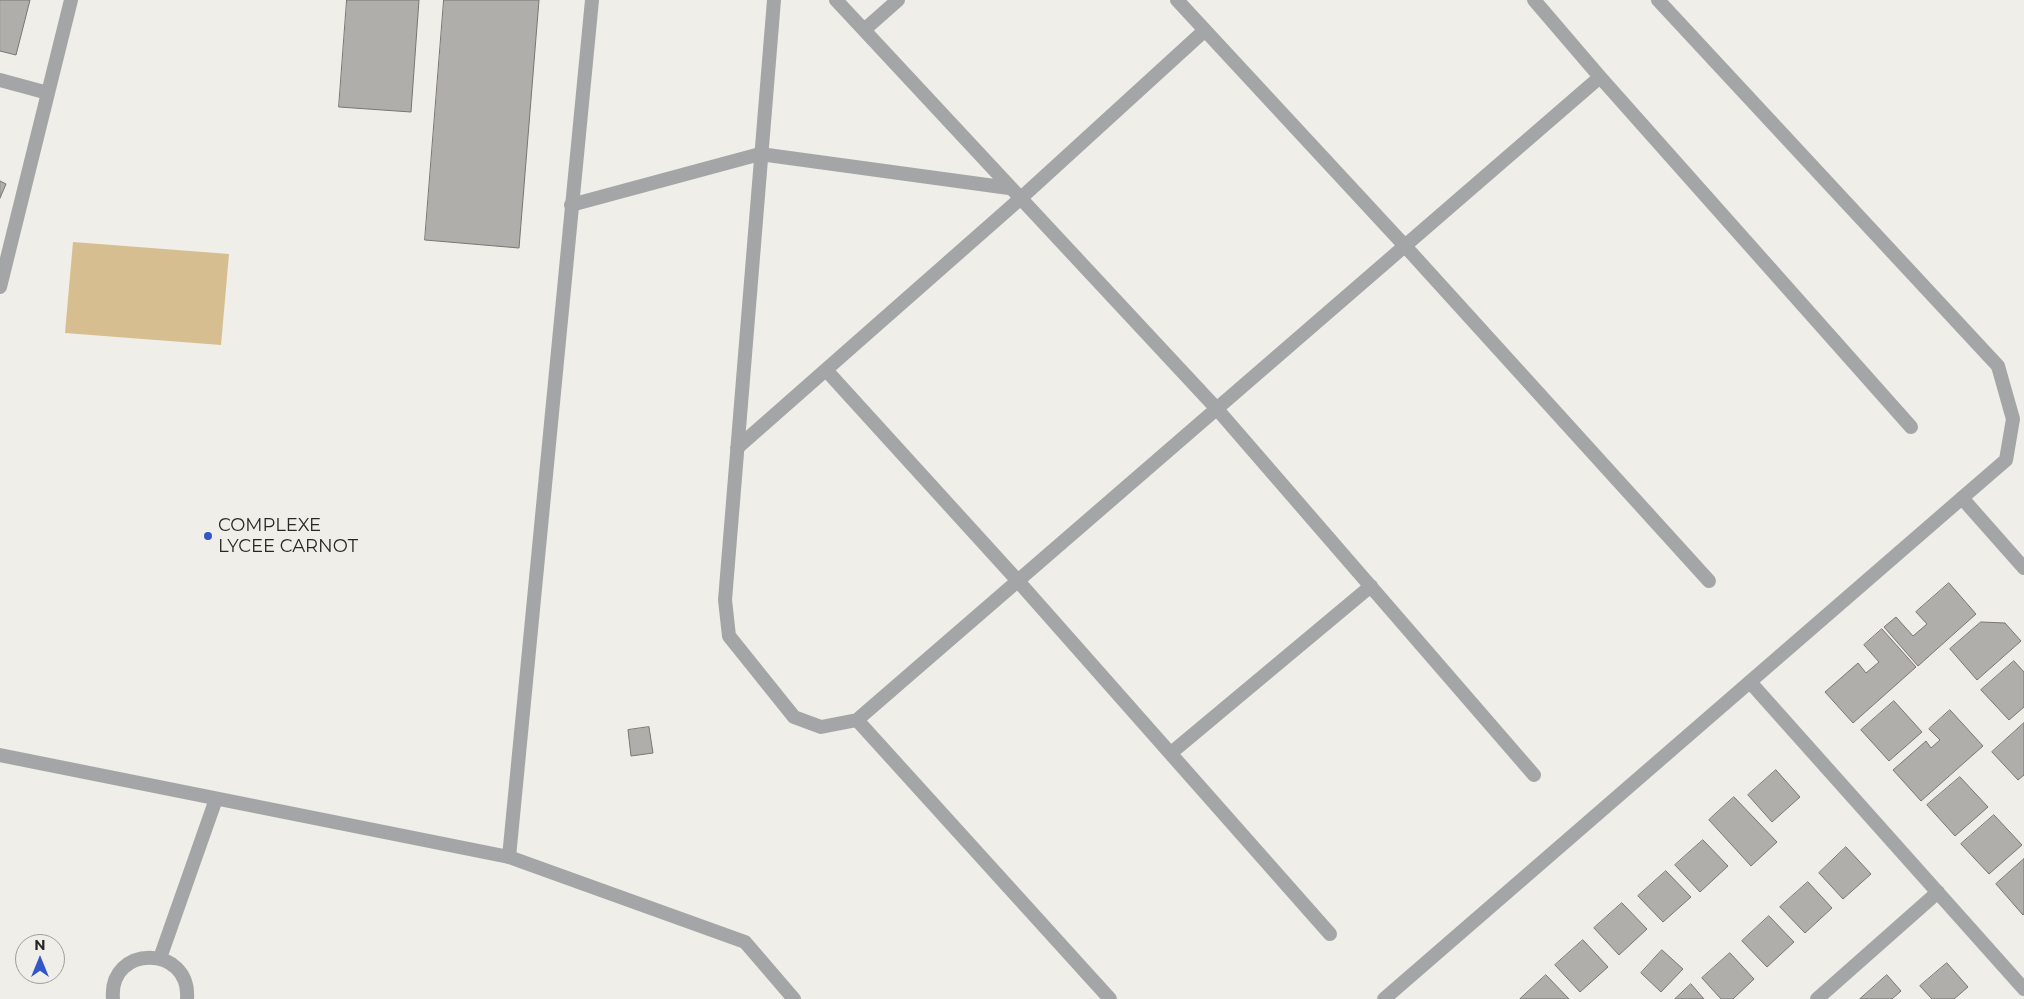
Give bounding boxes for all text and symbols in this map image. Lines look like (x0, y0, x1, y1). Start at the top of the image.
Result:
place label: COMPLEXE LYCEE CARNOT (218, 515, 358, 558)
marker: COMPLEXE LYCEE CARNOT (202, 530, 214, 542)
north arrow (15, 934, 65, 984)
text: N (34, 936, 46, 954)

